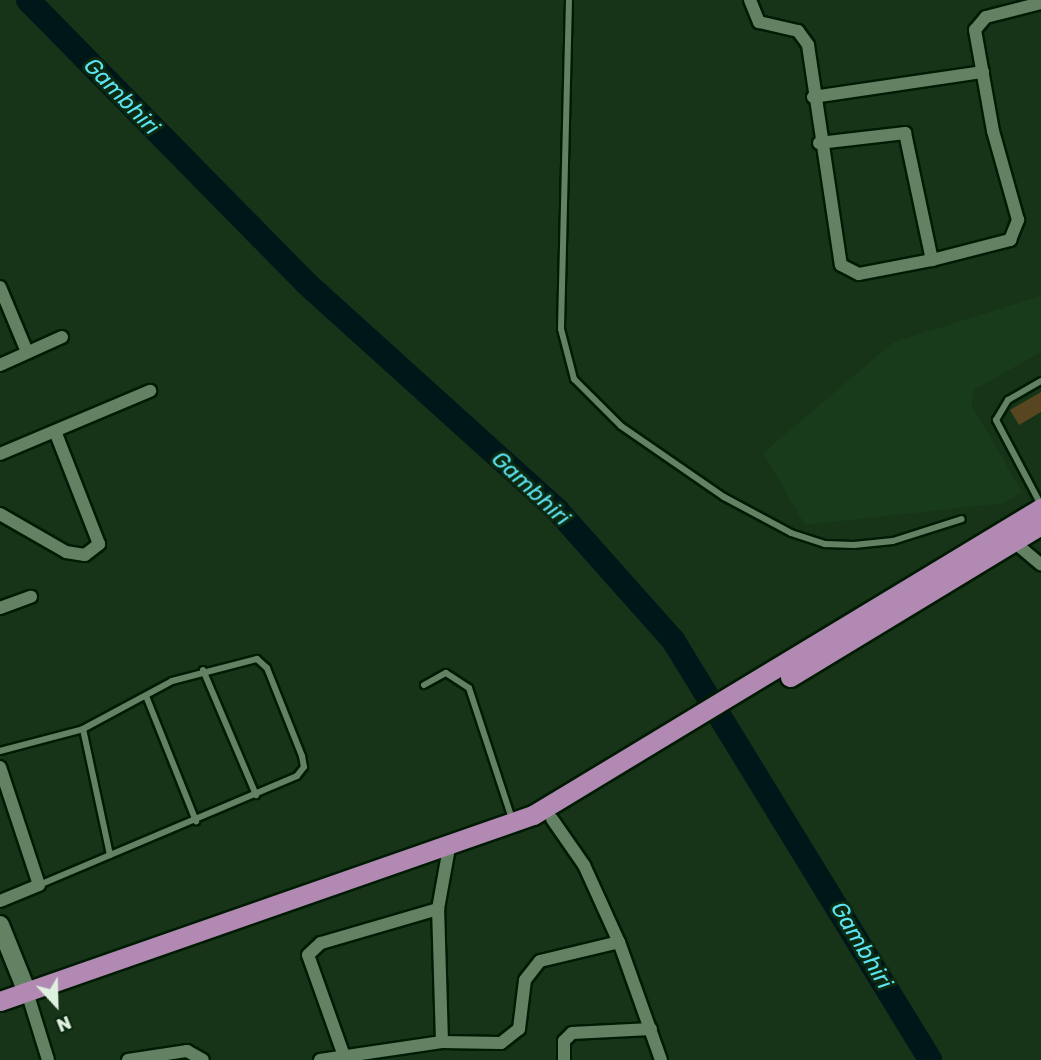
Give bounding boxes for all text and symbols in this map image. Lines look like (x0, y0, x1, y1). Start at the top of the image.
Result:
water label: Gambhiri (78, 51, 166, 141)
water label: Gambhiri (486, 445, 576, 531)
water label: Gambhiri (825, 896, 899, 994)
north arrow (21, 969, 91, 1039)
text: N (53, 1011, 75, 1037)

